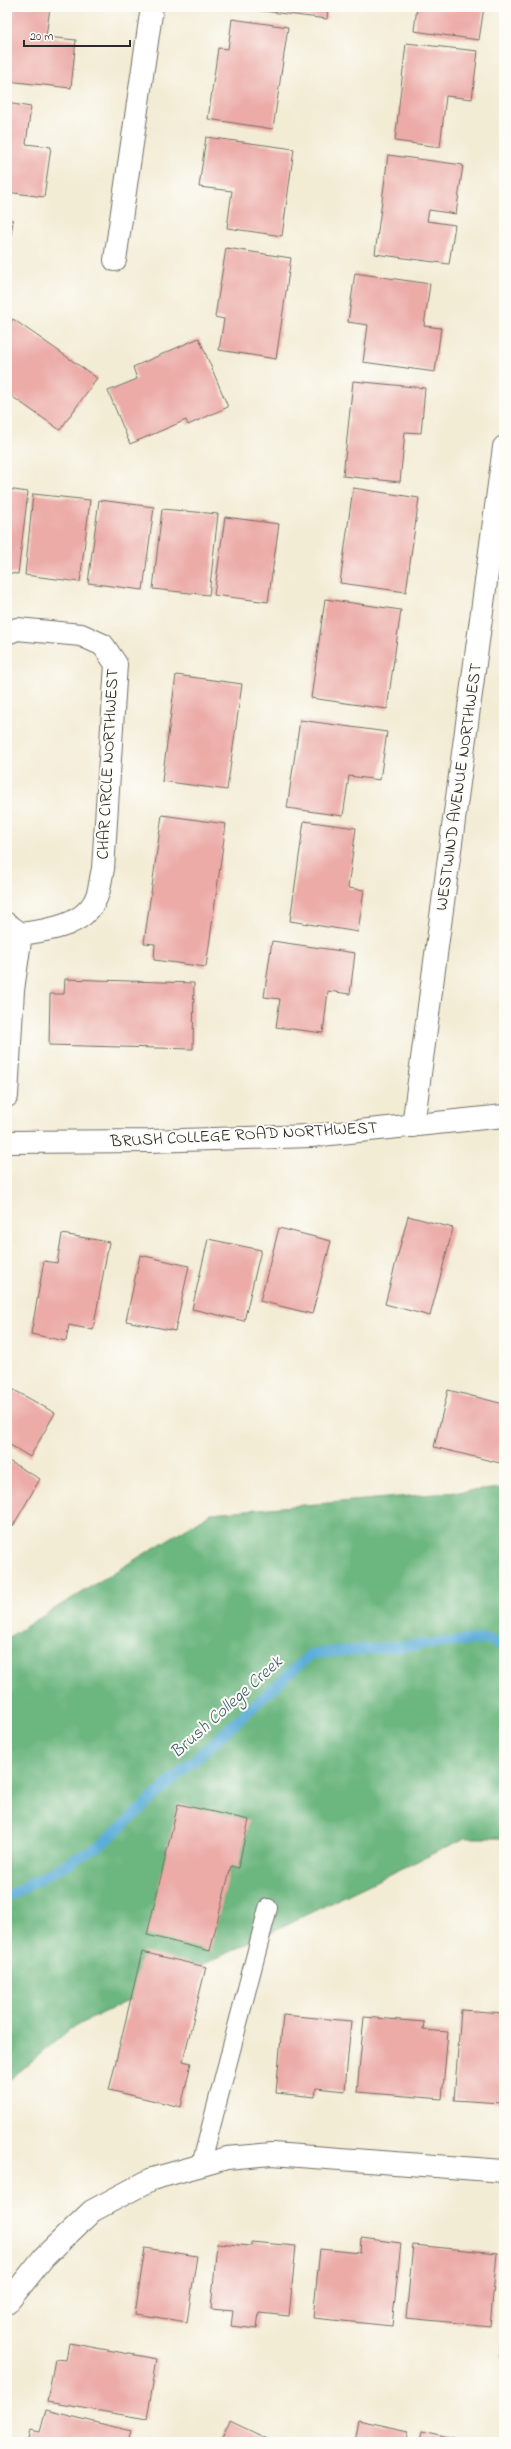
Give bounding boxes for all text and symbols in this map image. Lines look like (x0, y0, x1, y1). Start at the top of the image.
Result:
scale bar (24, 22, 130, 48)
text: 20 m (30, 28, 53, 46)
street label: WESTWIND AVENUE NORTHWEST (429, 661, 489, 912)
street label: CHAR CIRCLE NORTHWEST (91, 668, 125, 860)
street label: BRUSH COLLEGE ROAD NORTHWEST (109, 1116, 378, 1155)
water label: Brush College Creek (165, 1650, 290, 1766)

